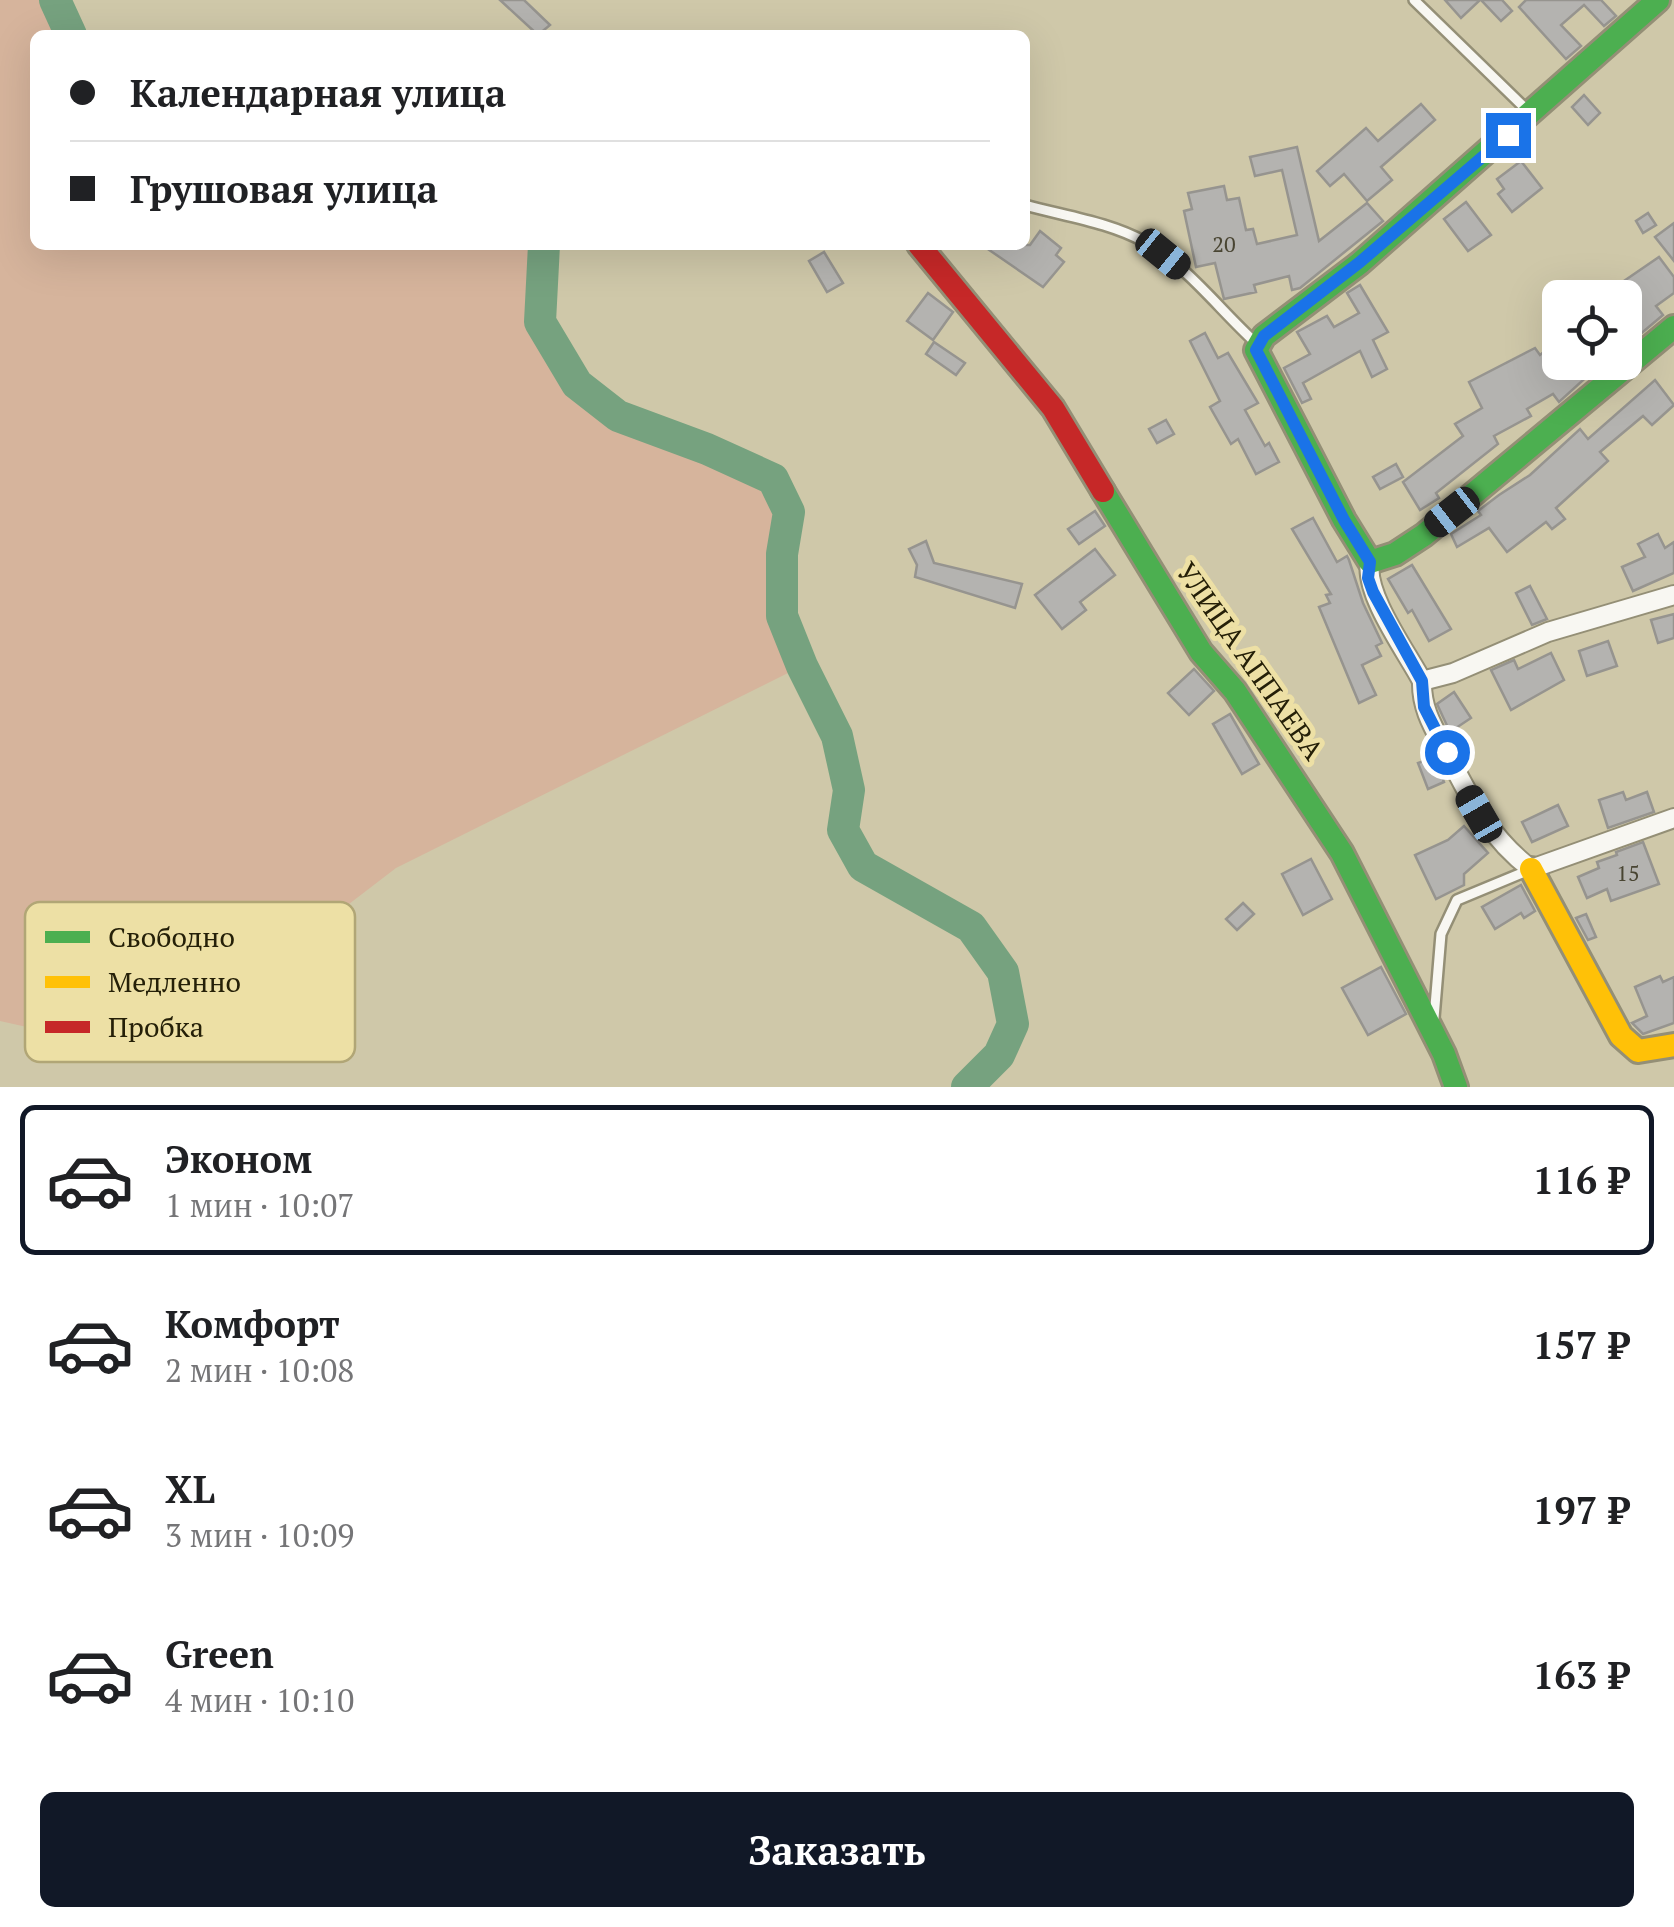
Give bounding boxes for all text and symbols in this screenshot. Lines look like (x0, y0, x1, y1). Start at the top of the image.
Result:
text: Календарная улица (130, 68, 506, 118)
route end (1486, 113, 1531, 158)
text: Грушовая улица (130, 164, 438, 214)
car (1130, 223, 1196, 285)
house number: 20 (1212, 229, 1236, 258)
map controls (1542, 280, 1642, 380)
button: locate (1542, 280, 1642, 380)
car (1419, 482, 1485, 542)
street label: УЛИЦА АППАЕВА (1168, 555, 1333, 767)
route start (1425, 730, 1470, 775)
car (1451, 781, 1507, 847)
house number: 15 (1616, 858, 1640, 887)
legend (25, 902, 355, 1062)
text: Свободно (108, 918, 235, 955)
text: Медленно (108, 963, 241, 1000)
text: Пробка (108, 1008, 204, 1045)
text: Эконом (165, 1134, 312, 1184)
icon: car (45, 1135, 135, 1225)
text: 116 ₽ (1533, 1155, 1629, 1205)
text: 1 мин · 10:07 (165, 1184, 354, 1226)
text: Комфорт (165, 1299, 340, 1349)
icon: car (45, 1300, 135, 1390)
text: 157 ₽ (1533, 1320, 1629, 1370)
text: 2 мин · 10:08 (165, 1349, 354, 1391)
text: XL (165, 1464, 215, 1514)
icon: car (45, 1465, 135, 1555)
text: 197 ₽ (1533, 1485, 1629, 1535)
text: 3 мин · 10:09 (165, 1514, 354, 1556)
text: Green (165, 1629, 274, 1679)
icon: car (45, 1630, 135, 1720)
text: 163 ₽ (1533, 1650, 1629, 1700)
text: 4 мин · 10:10 (165, 1679, 354, 1721)
button: Заказать (40, 1792, 1634, 1907)

